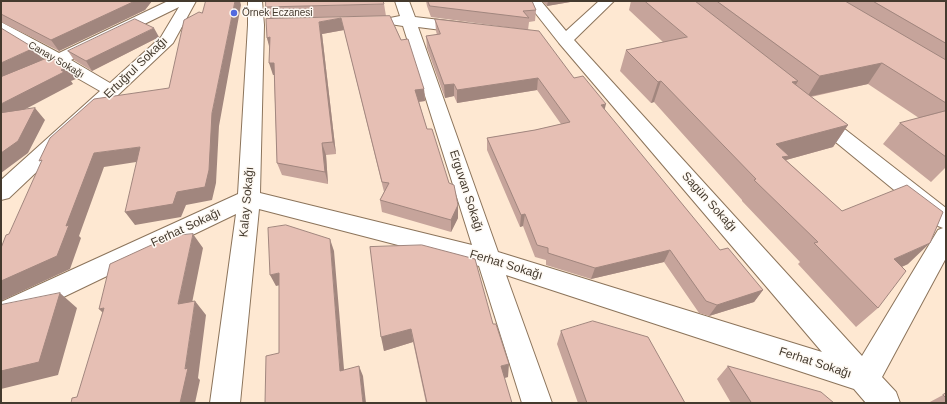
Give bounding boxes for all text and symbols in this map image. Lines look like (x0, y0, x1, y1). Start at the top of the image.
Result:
place label: Örnek Eczanesi (242, 7, 313, 19)
marker: Örnek Eczanesi (229, 8, 239, 18)
street label: Ertuğrul Sokağı (101, 34, 171, 102)
street label: Canay Sokağı (26, 39, 86, 81)
street label: Erguvan Sokağı (446, 148, 486, 234)
street label: Kalay Sokağı (237, 166, 257, 238)
street label: Sagün Sokağı (678, 169, 740, 235)
street label: Ferhat Sokağı (149, 206, 223, 250)
street label: Ferhat Sokağı (468, 247, 544, 283)
street label: Ferhat Sokağı (777, 345, 853, 381)

